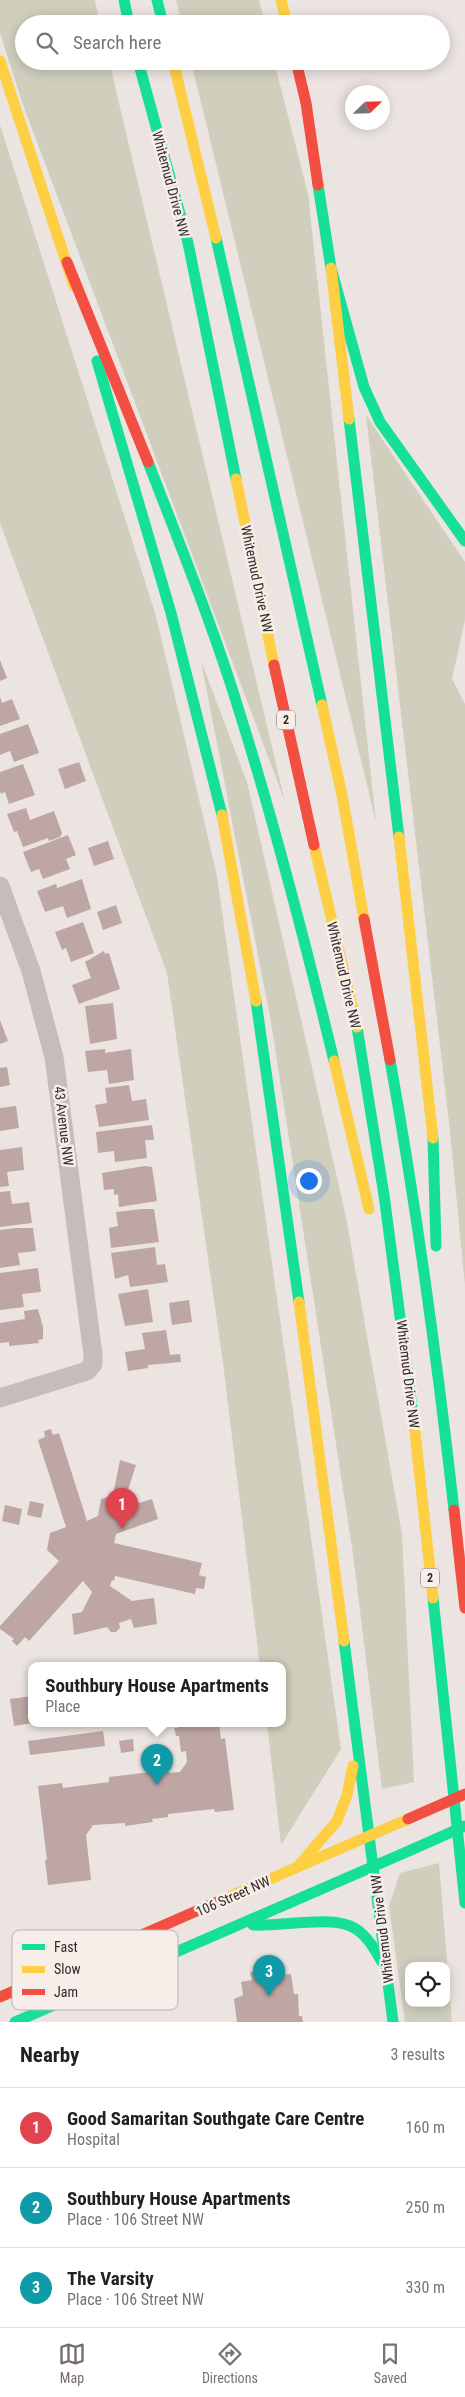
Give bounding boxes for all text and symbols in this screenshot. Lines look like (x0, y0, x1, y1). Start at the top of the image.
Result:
search box (15, 15, 450, 70)
icon: search (33, 29, 61, 57)
text: Search here (73, 31, 161, 54)
north arrow (345, 85, 390, 130)
street label: Whitemud Drive NW (149, 129, 193, 239)
street label: Whitemud Drive NW (238, 524, 276, 634)
road number: 2 (277, 710, 295, 730)
street label: Whitemud Drive NW (324, 920, 364, 1030)
street label: 43 Avenue NW (51, 1085, 77, 1167)
your location (296, 1168, 322, 1194)
street label: Whitemud Drive NW (393, 1319, 423, 1430)
pin: 1 (106, 1488, 138, 1529)
road number: 2 (421, 1569, 439, 1588)
popup (28, 1662, 286, 1727)
text: Southbury House Apartments (45, 1674, 269, 1697)
text: Place (45, 1697, 80, 1716)
pin: 2 (141, 1744, 173, 1785)
street label: 106 Street NW (194, 1872, 273, 1919)
street label: Whitemud Drive NW (367, 1873, 397, 1984)
legend (12, 1930, 178, 2010)
text: Fast (54, 1939, 78, 1955)
pin: 3 (253, 1955, 285, 1996)
text: Slow (54, 1961, 81, 1977)
map controls (405, 1962, 450, 2007)
button: locate (405, 1962, 450, 2007)
text: Jam (54, 1984, 78, 2000)
text: Nearby (20, 2043, 79, 2067)
text: 3 results (390, 2045, 445, 2064)
text: Good Samaritan Southgate Care Centre (67, 2107, 364, 2130)
text: 1 (32, 2118, 40, 2137)
text: 160 m (406, 2118, 445, 2137)
text: Hospital (67, 2130, 120, 2149)
text: Southbury House Apartments (67, 2187, 291, 2210)
text: 2 (32, 2198, 40, 2217)
text: 250 m (406, 2198, 445, 2217)
text: Place · 106 Street NW (67, 2210, 204, 2229)
text: The Varsity (67, 2267, 154, 2290)
text: 3 (32, 2278, 40, 2297)
text: 330 m (406, 2278, 445, 2297)
text: Place · 106 Street NW (67, 2290, 204, 2309)
tab: Map (58, 2340, 86, 2386)
tab: Directions (202, 2340, 258, 2386)
tab: Saved (374, 2340, 407, 2386)

